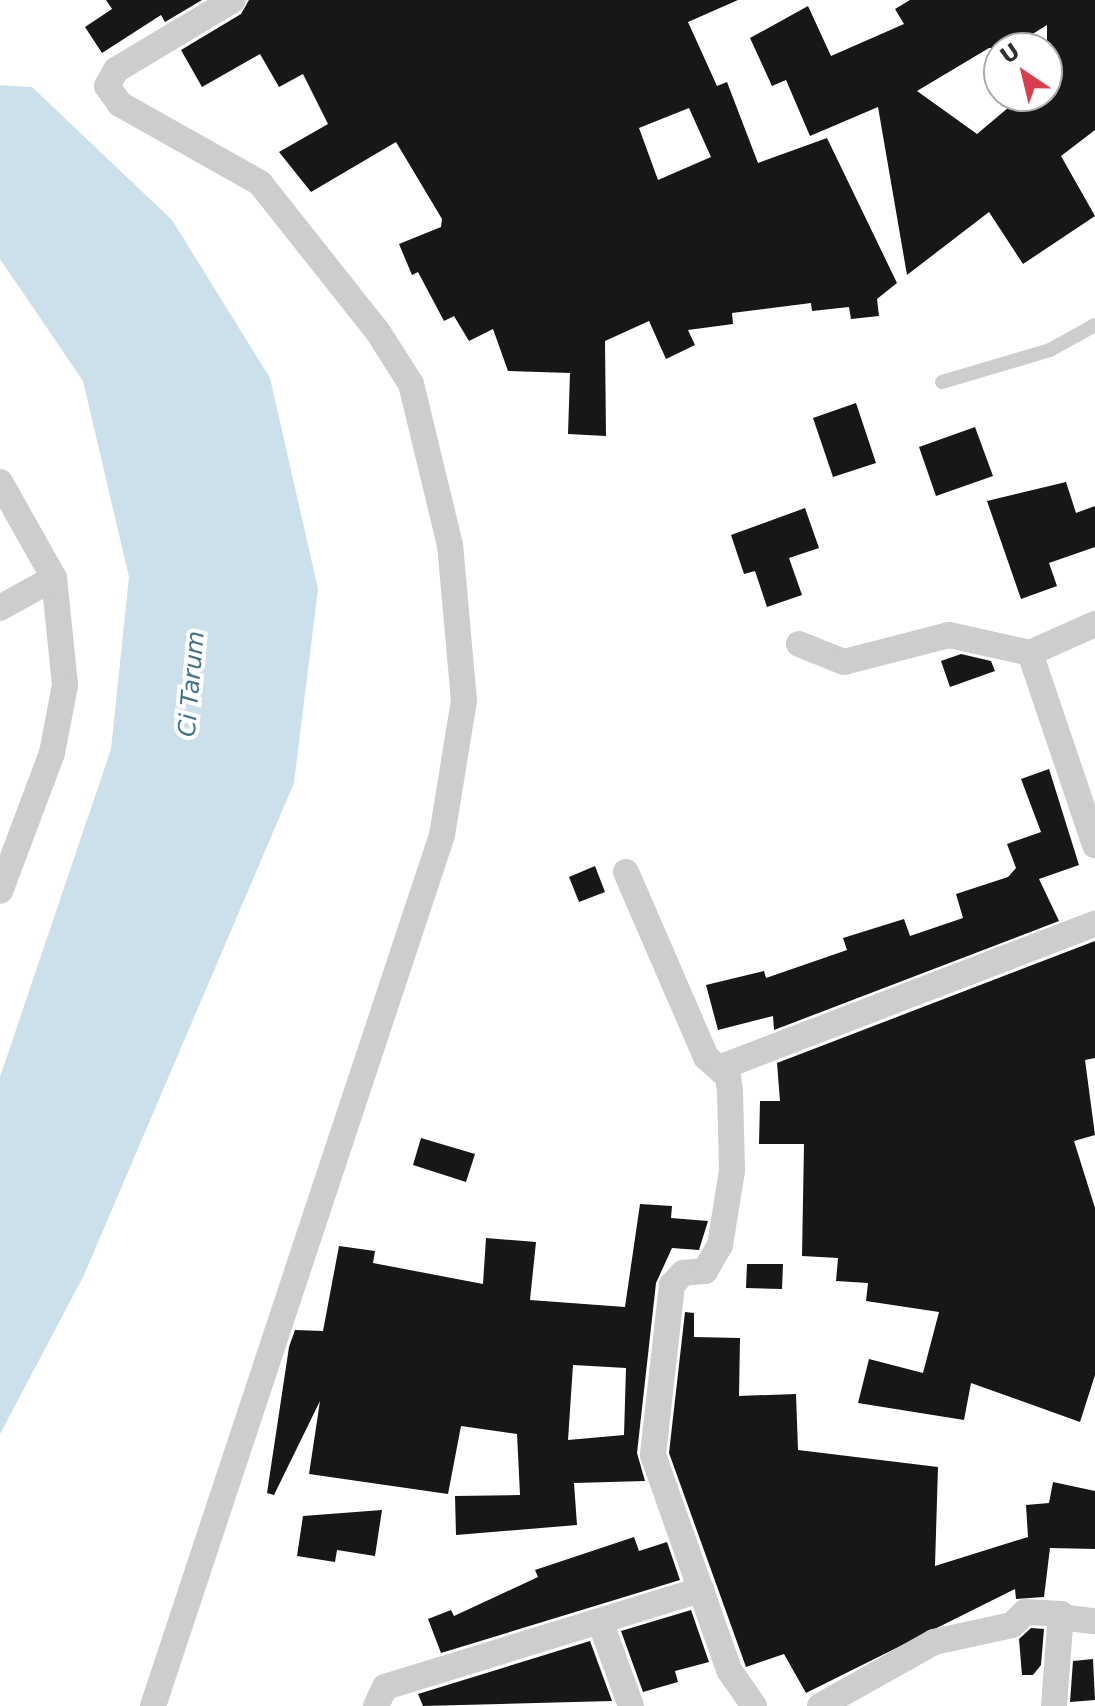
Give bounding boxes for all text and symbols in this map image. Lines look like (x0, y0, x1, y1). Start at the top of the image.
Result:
north arrow (983, 32, 1063, 112)
text: U (996, 38, 1025, 69)
water label: Ci Tarum (173, 630, 211, 738)

